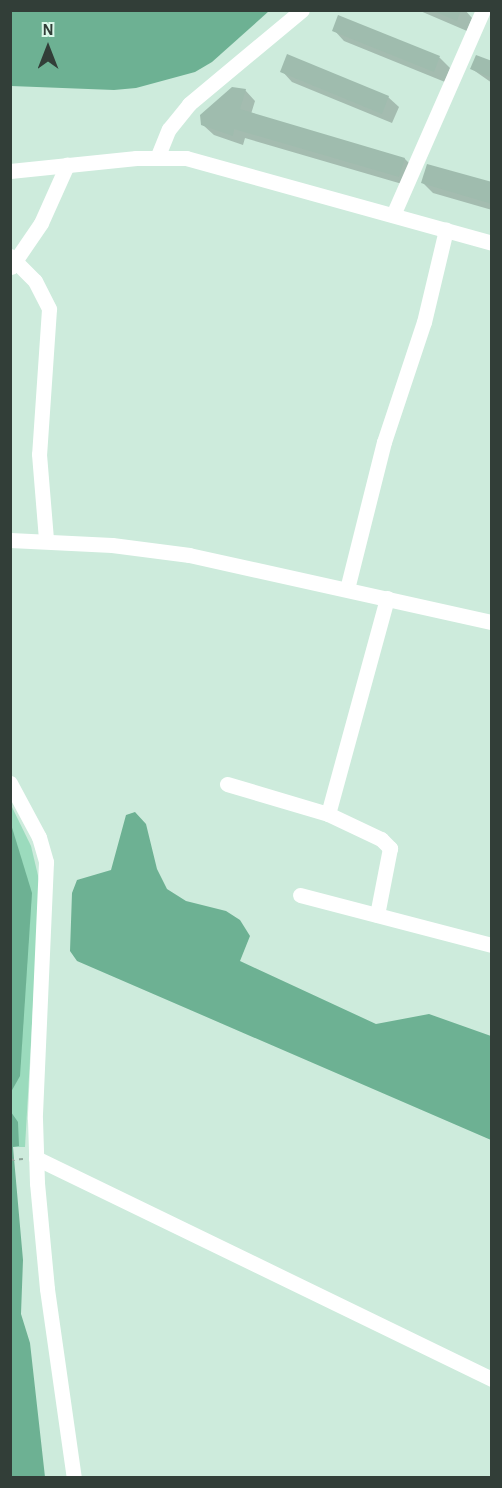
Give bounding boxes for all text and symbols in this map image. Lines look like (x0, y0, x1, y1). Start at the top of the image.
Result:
north arrow (18, 18, 78, 78)
text: N (42, 22, 54, 38)

